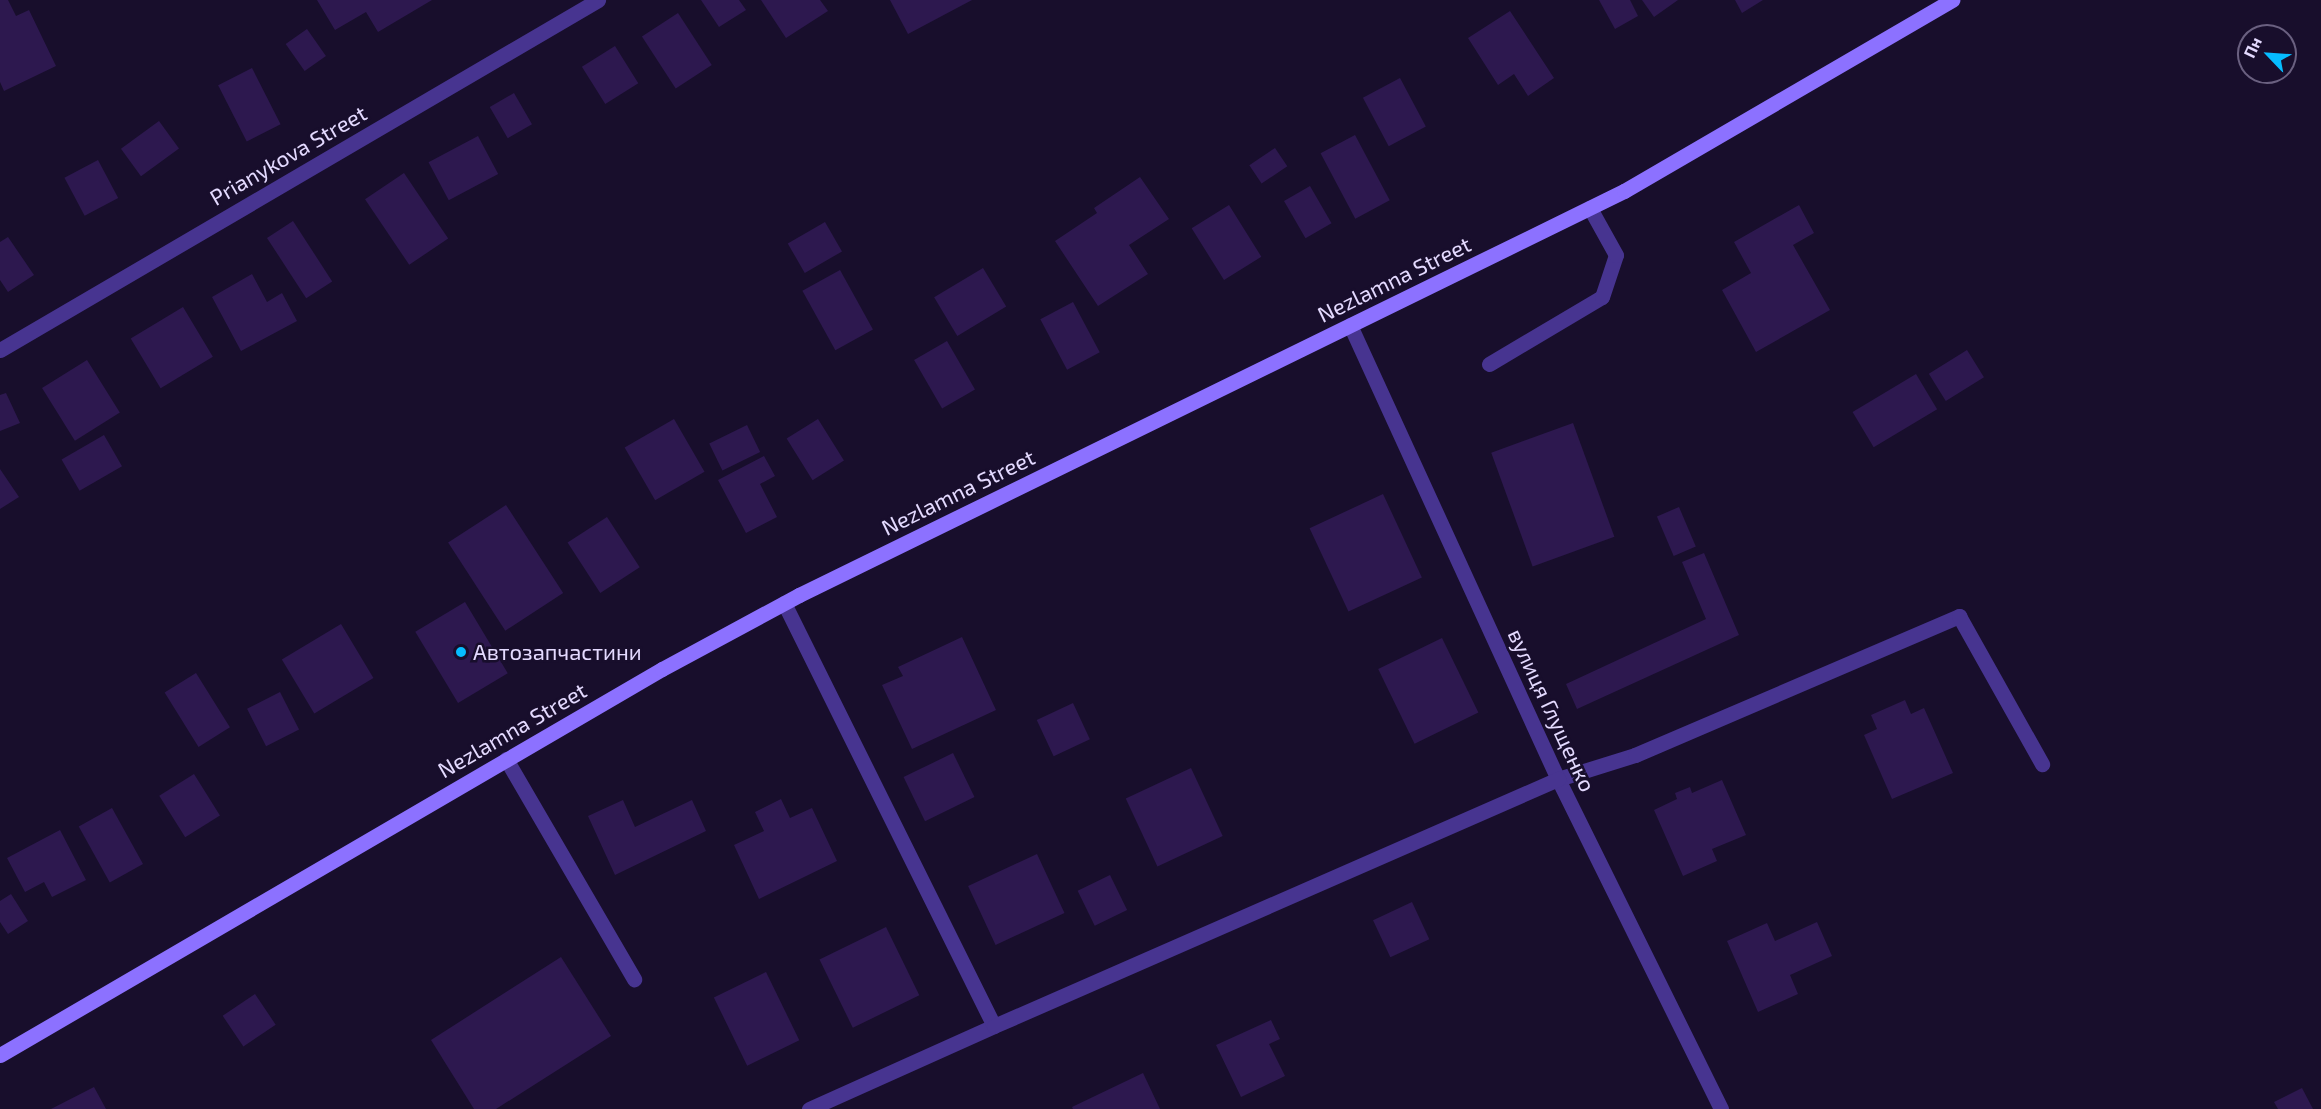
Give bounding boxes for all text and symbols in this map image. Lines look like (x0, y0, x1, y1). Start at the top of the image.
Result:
north arrow (2237, 24, 2297, 84)
text: Пн (2239, 34, 2265, 60)
street label: Prianykova Street (205, 99, 371, 211)
street label: Nezlamna Street (1313, 230, 1475, 328)
street label: Nezlamna Street (877, 443, 1039, 541)
street label: вулиця Глущенко (1503, 624, 1601, 796)
place label: Автозапчастини (473, 639, 642, 665)
marker: Автозапчастини (454, 645, 468, 659)
street label: Nezlamna Street (433, 677, 591, 783)

